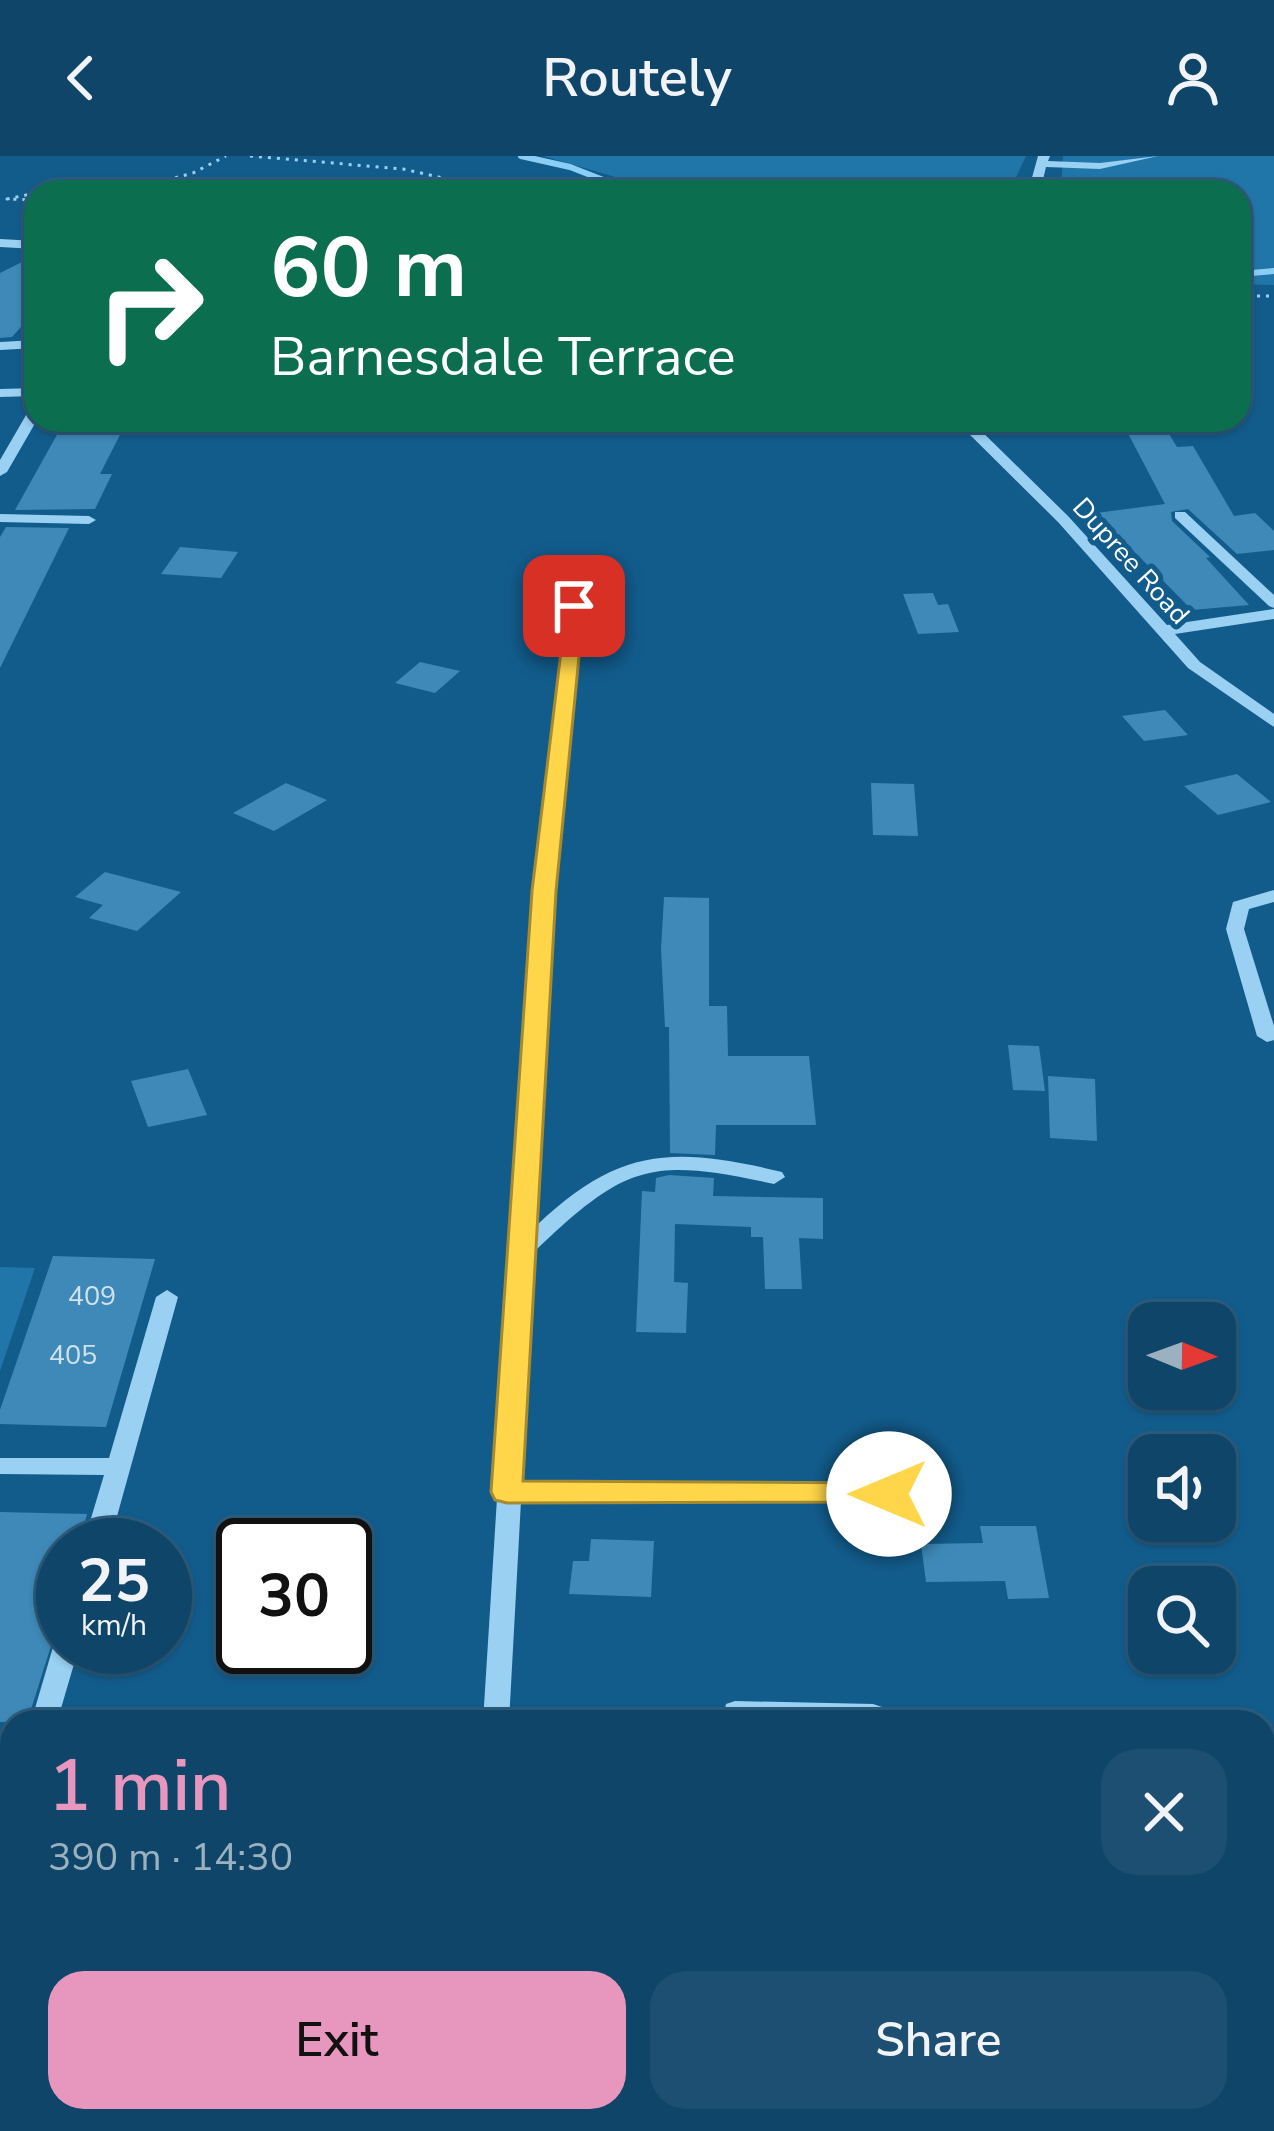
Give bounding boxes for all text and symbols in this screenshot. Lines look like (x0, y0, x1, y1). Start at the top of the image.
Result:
text: Routely (542, 41, 732, 115)
icon: back (48, 45, 114, 111)
icon: person (1160, 45, 1226, 111)
text: 60 m (270, 211, 467, 326)
icon: right (72, 228, 228, 384)
text: Barnesdale Terrace (270, 320, 736, 394)
street label: Dupree Road (1064, 490, 1198, 633)
pin (523, 555, 625, 657)
icon: arrive (541, 573, 607, 639)
house number: 409 (68, 1278, 116, 1315)
north arrow (1128, 1302, 1236, 1410)
map controls (1128, 1302, 1236, 1674)
house number: 405 (49, 1337, 97, 1374)
position arrow (826, 1431, 952, 1557)
button: sound (1128, 1434, 1236, 1542)
speed limit sign: 30 (216, 1518, 372, 1674)
text: 25 (78, 1540, 150, 1622)
button: search (1128, 1566, 1236, 1674)
text: km/h (81, 1605, 147, 1646)
text: 1 min (48, 1737, 231, 1835)
button: close (1101, 1749, 1227, 1875)
text: 390 m · 14:30 (48, 1831, 293, 1884)
button: Exit (48, 1971, 626, 2109)
button: Share (650, 1971, 1227, 2109)

